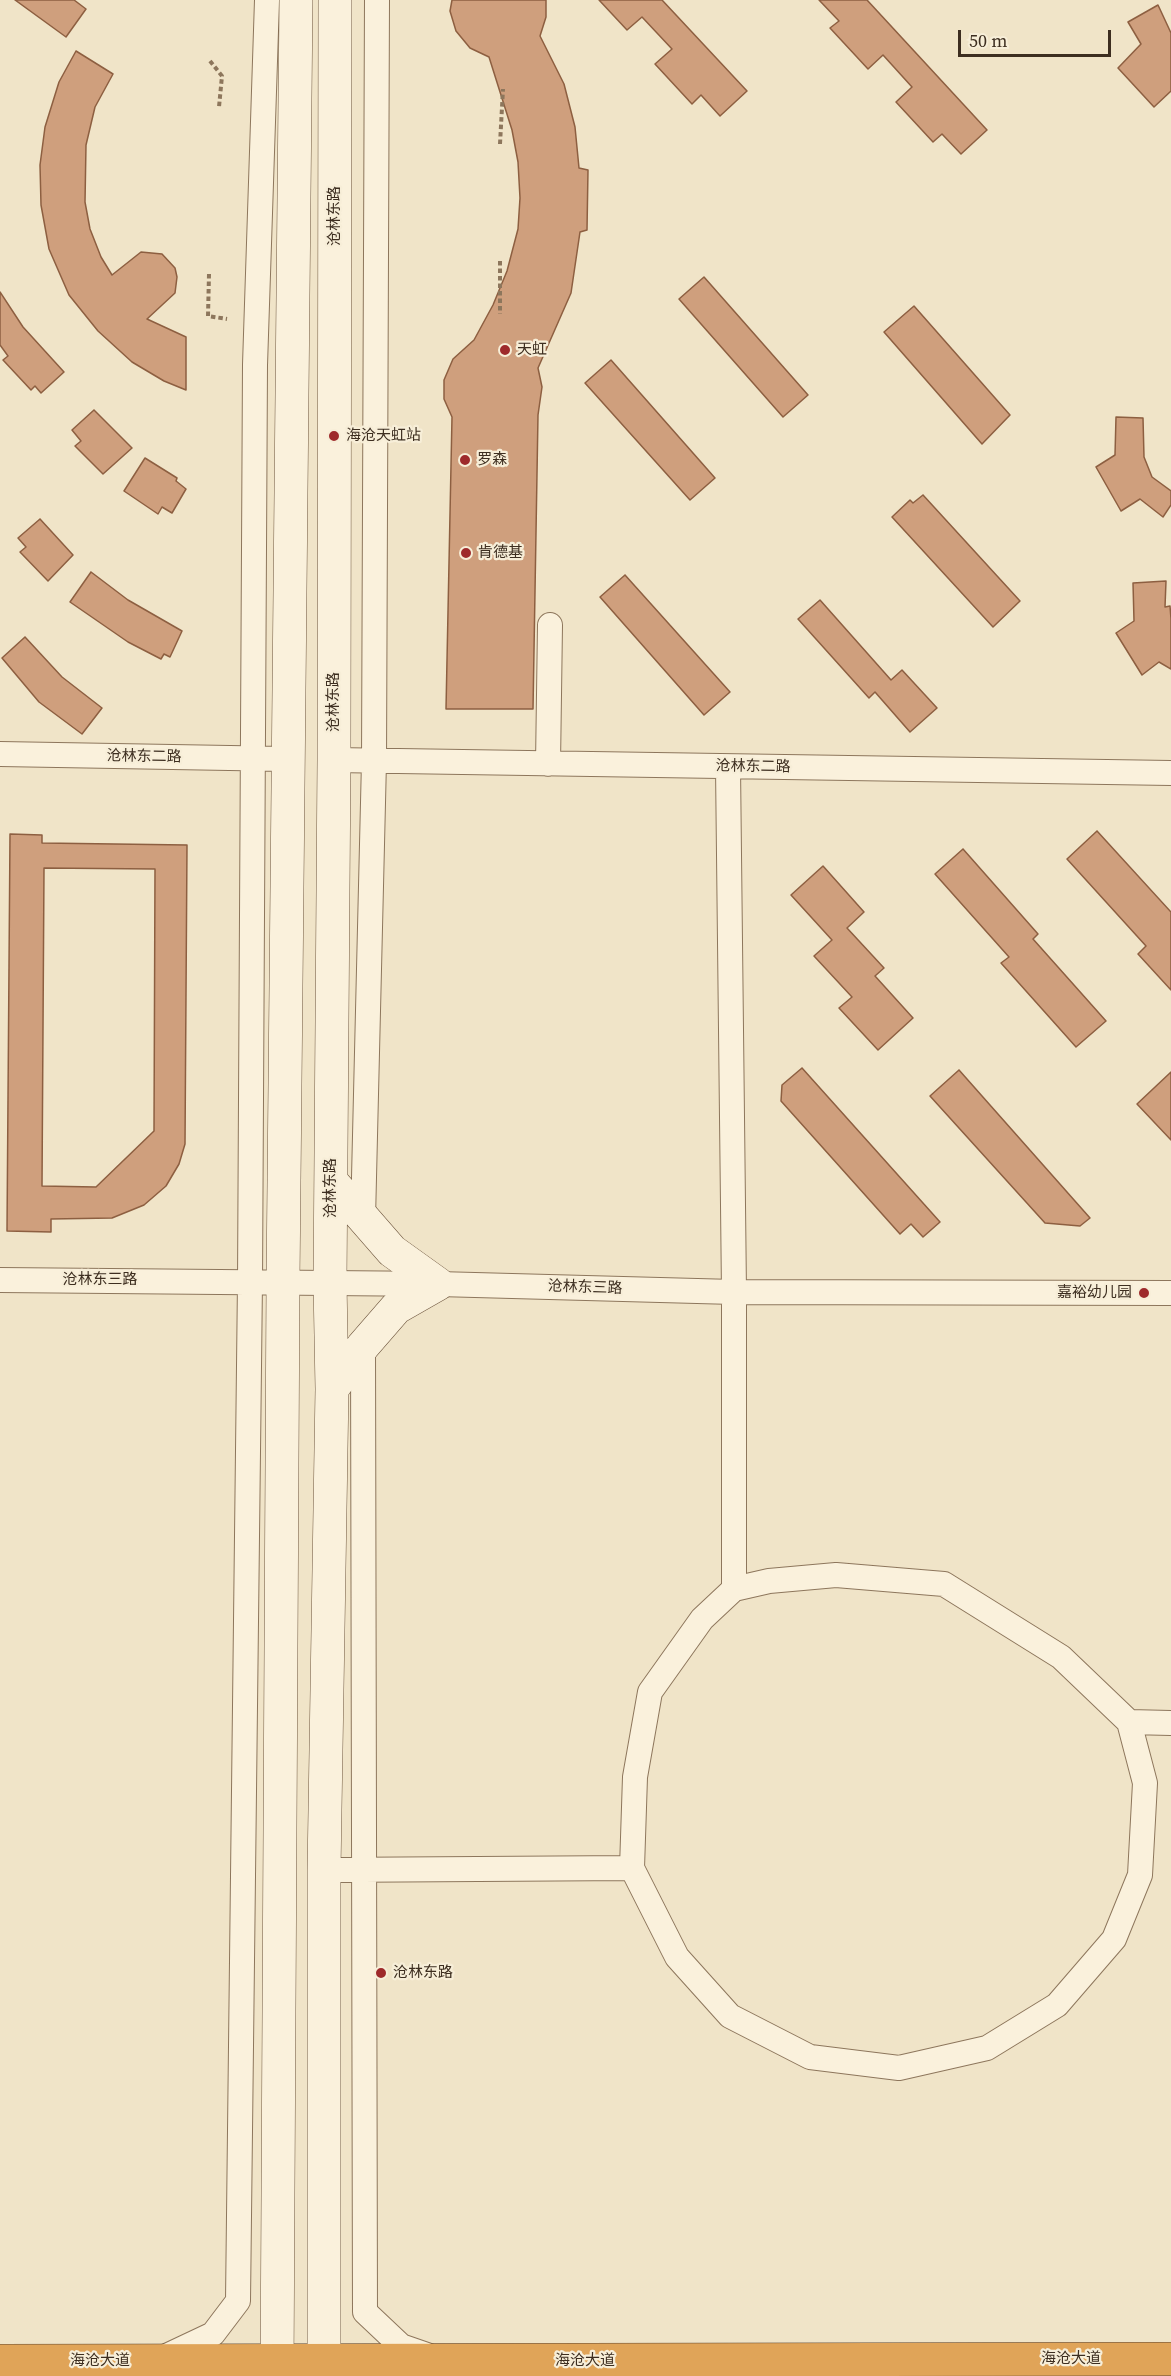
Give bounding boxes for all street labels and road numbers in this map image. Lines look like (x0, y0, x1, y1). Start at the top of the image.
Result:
street label: 沧林东路 (326, 186, 344, 246)
street label: 沧林东路 (325, 672, 343, 732)
street label: 沧林东二路 (106, 747, 182, 767)
street label: 沧林东二路 (715, 757, 791, 777)
street label: 沧林东路 (322, 1158, 340, 1218)
street label: 沧林东三路 (63, 1271, 137, 1289)
street label: 沧林东三路 (547, 1278, 623, 1298)
street label: 海沧大道 (1041, 2350, 1101, 2368)
street label: 海沧大道 (70, 2352, 130, 2370)
street label: 海沧大道 (555, 2352, 615, 2370)

